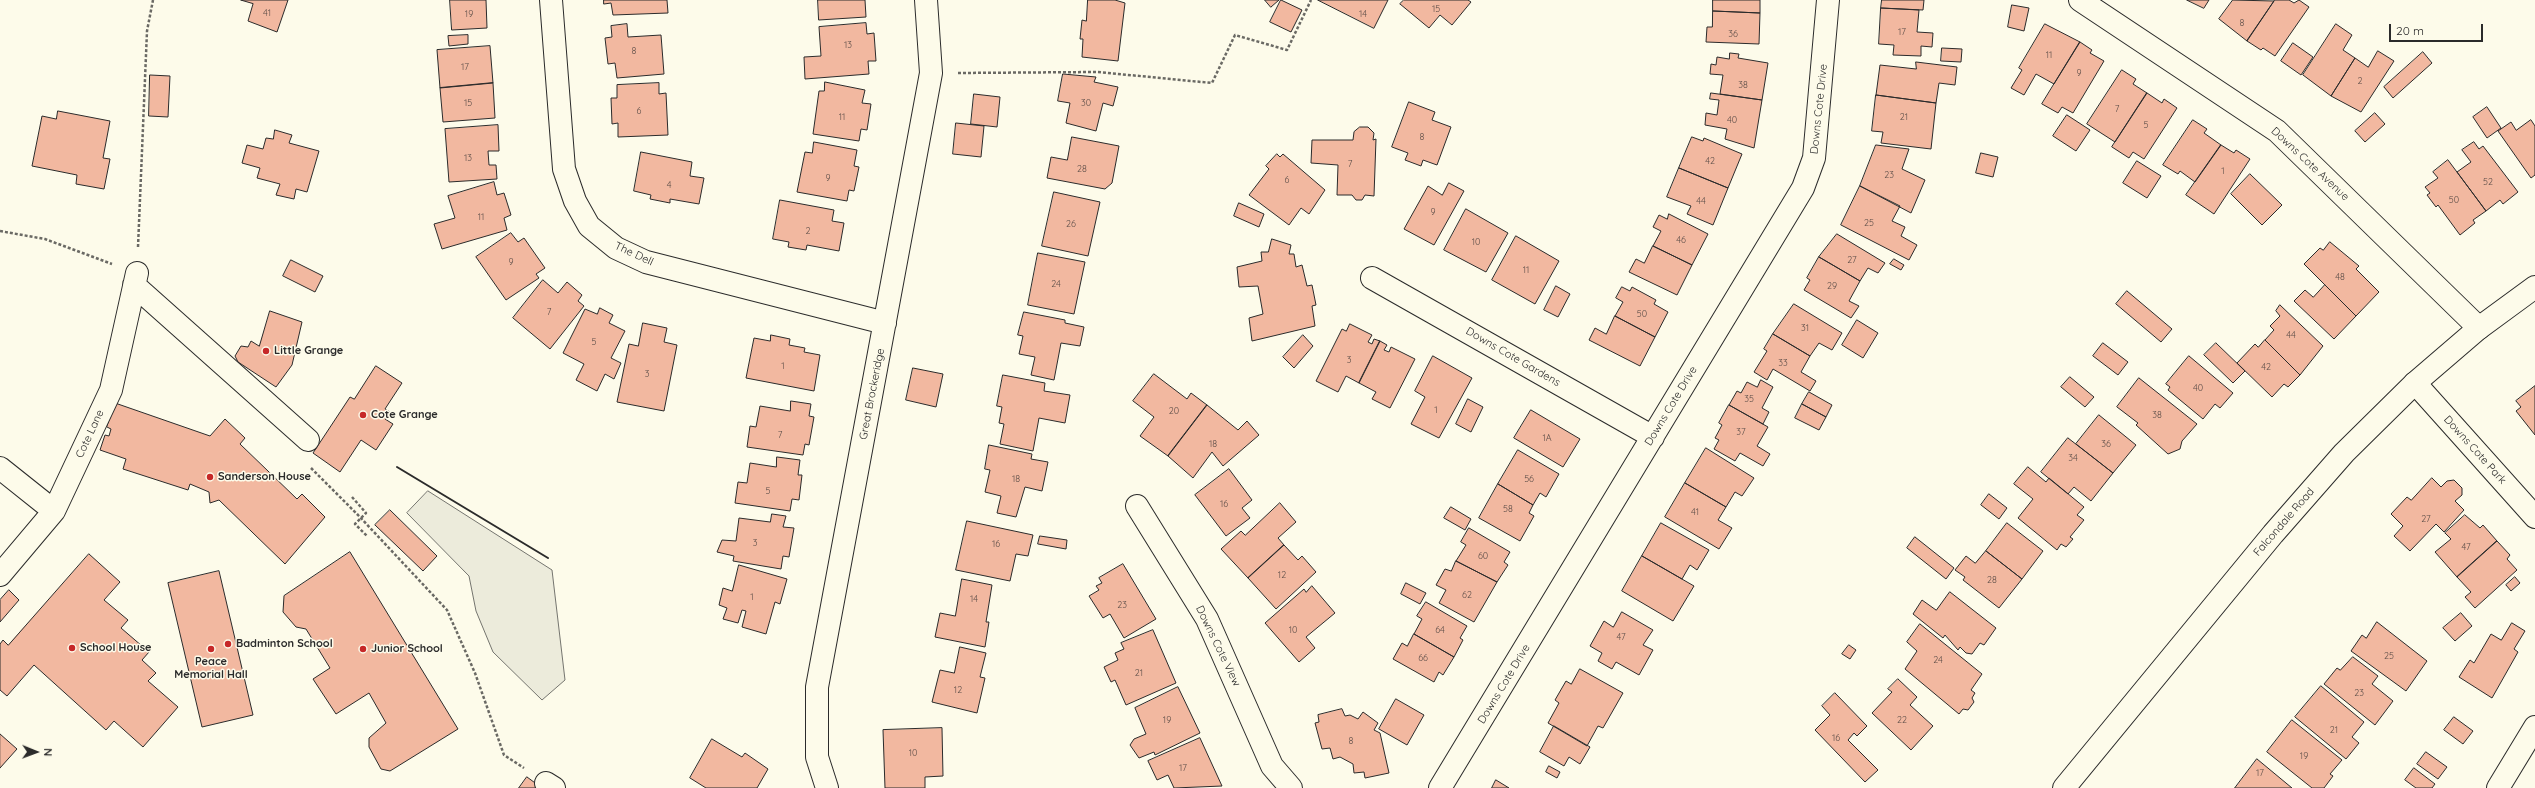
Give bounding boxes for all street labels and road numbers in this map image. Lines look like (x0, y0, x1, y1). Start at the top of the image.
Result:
street label: Downs Cote Drive (1808, 63, 1830, 155)
street label: Downs Cote Avenue (2268, 124, 2352, 204)
street label: The Dell (612, 239, 656, 269)
street label: Downs Cote Gardens (1463, 325, 1563, 389)
street label: Great Brockeridge (857, 347, 887, 441)
street label: Downs Cote Drive (1642, 364, 1700, 448)
street label: Cote Lane (73, 408, 107, 460)
street label: Downs Cote Park (2441, 413, 2509, 487)
street label: Falcondale Road (2251, 485, 2317, 559)
street label: Downs Cote View (1193, 603, 1243, 689)
street label: Downs Cote Drive (1475, 642, 1533, 726)

